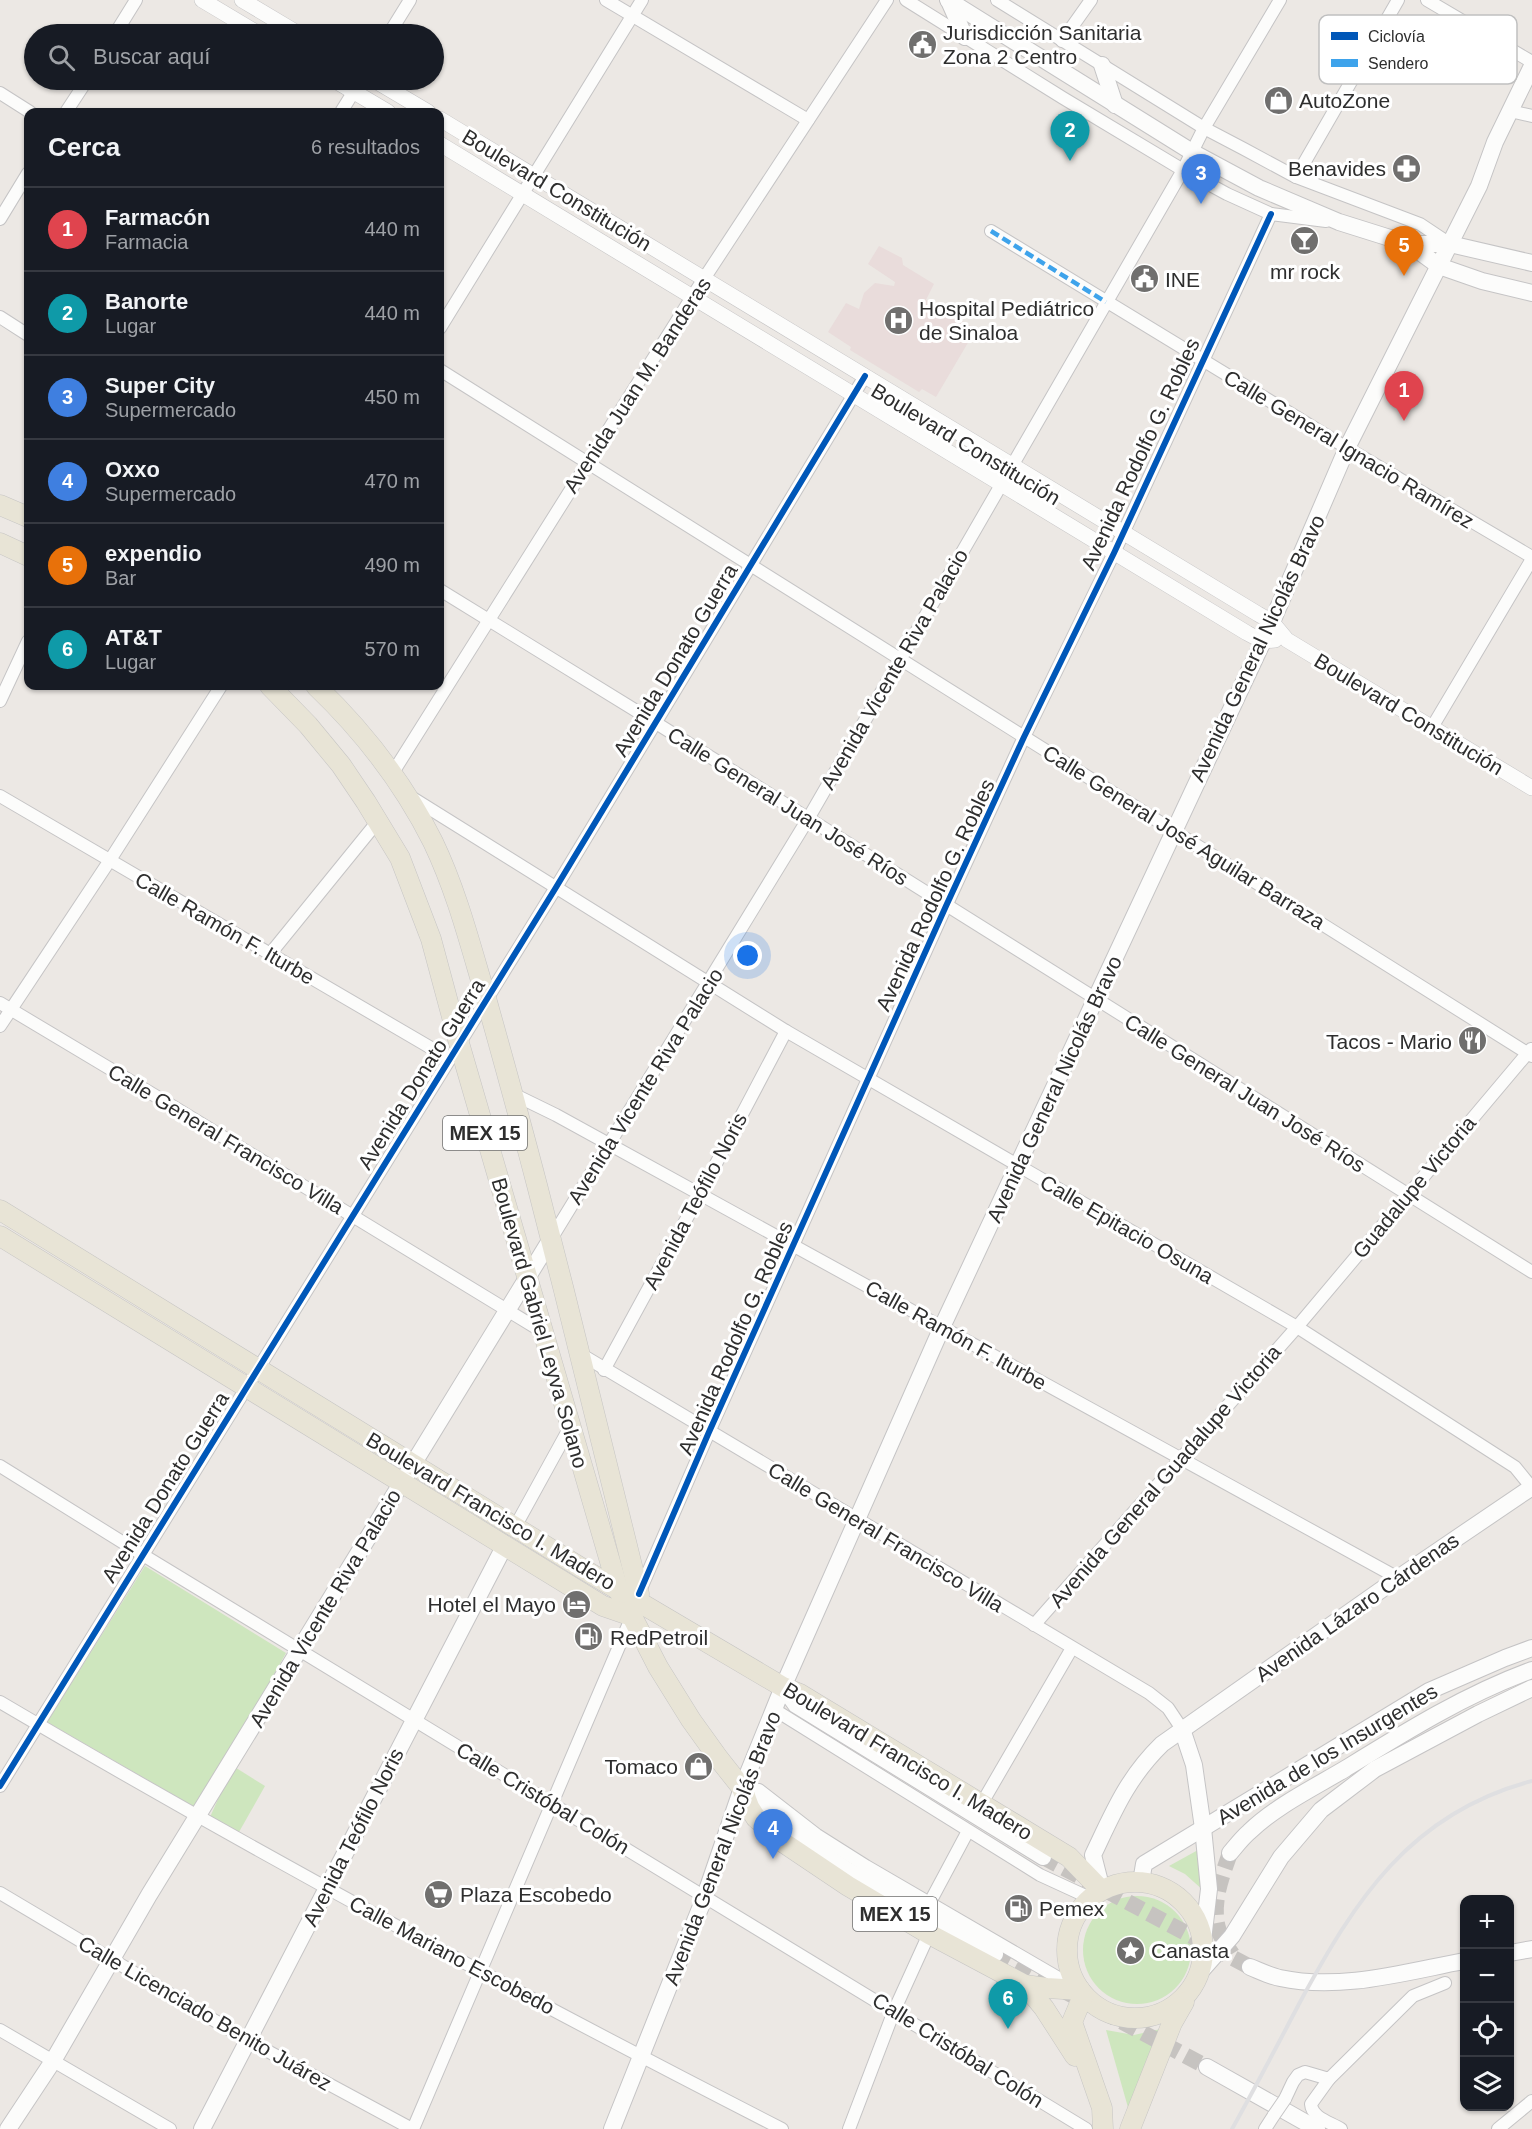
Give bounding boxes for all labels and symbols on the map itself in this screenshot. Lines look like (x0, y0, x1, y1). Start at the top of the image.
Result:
legend (1319, 15, 1517, 84)
place label: Jurisdicción Sanitaria Zona 2 Centro (943, 21, 1142, 68)
public building icon: Jurisdicción Sanitaria Zona 2 Centro (906, 28, 938, 60)
text: Ciclovía (1368, 28, 1425, 45)
text: Sendero (1368, 55, 1429, 72)
shop icon: AutoZone (1262, 84, 1294, 116)
place label: AutoZone (1299, 89, 1390, 112)
pin: 2 (1050, 112, 1090, 161)
street label: Boulevard Constitución (459, 125, 655, 255)
pharmacy icon: Benavides (1391, 152, 1423, 184)
pin: 3 (1182, 154, 1220, 204)
place label: Benavides (1288, 157, 1386, 180)
bar icon: mr rock (1289, 224, 1321, 256)
pin: 5 (1384, 226, 1424, 276)
place label: mr rock (1270, 260, 1340, 283)
public building icon: INE (1128, 263, 1160, 295)
place label: INE (1165, 268, 1200, 291)
street label: Avenida Juan M. Banderas (559, 273, 715, 497)
place label: Hospital Pediátrico de Sinaloa (919, 297, 1094, 344)
hospital icon: Hospital Pediátrico de Sinaloa (882, 304, 914, 336)
street label: Avenida Rodolfo G. Robles (1076, 335, 1204, 573)
street label: Calle General Ignacio Ramírez (1220, 365, 1478, 533)
pin: 1 (1384, 372, 1424, 421)
street label: Boulevard Constitución (868, 379, 1064, 509)
street label: Avenida General Nicolás Bravo (1185, 511, 1329, 785)
street label: Avenida Vicente Riva Palacio (816, 545, 972, 793)
street label: Avenida Donato Guerra (608, 559, 742, 760)
street label: Boulevard Constitución (1311, 649, 1507, 779)
street label: Calle General Juan José Ríos (664, 722, 912, 890)
street label: Calle General José Aguilar Barraza (1039, 740, 1329, 934)
street label: Avenida Rodolfo G. Robles (871, 776, 999, 1014)
street label: Calle Ramón F. Iturbe (131, 867, 319, 989)
your location (733, 941, 762, 970)
street label: Avenida General Nicolás Bravo (982, 952, 1126, 1226)
street label: Avenida Vicente Riva Palacio (563, 964, 727, 1208)
street label: Avenida Donato Guerra (353, 974, 489, 1173)
street label: Calle General Juan José Ríos (1121, 1009, 1369, 1177)
restaurant icon: Tacos - Mario (1457, 1025, 1489, 1057)
place label: Tacos - Mario (1326, 1030, 1452, 1053)
street label: Calle General Francisco Villa (104, 1060, 348, 1219)
street label: Avenida Teófilo Noris (639, 1109, 751, 1293)
street label: Guadalupe Victoria (1348, 1111, 1480, 1263)
road number: MEX 15 (443, 1116, 527, 1150)
street label: Calle Epitacio Osuna (1036, 1170, 1218, 1288)
street label: Boulevard Gabriel Leyva Solano (487, 1175, 593, 1471)
street label: Avenida Rodolfo G. Robles (673, 1218, 797, 1458)
street label: Calle Ramón F. Iturbe (862, 1276, 1050, 1394)
street label: Avenida General Guadalupe Victoria (1045, 1340, 1285, 1612)
street label: Avenida Donato Guerra (97, 1387, 233, 1586)
street label: Boulevard Francisco I. Madero (363, 1428, 619, 1594)
street label: Calle General Francisco Villa (764, 1458, 1008, 1617)
street label: Avenida Vicente Riva Palacio (245, 1485, 405, 1731)
street label: Avenida Lázaro Cárdenas (1251, 1528, 1463, 1686)
hotel icon: Hotel el Mayo (561, 1588, 593, 1620)
place label: Hotel el Mayo (428, 1593, 556, 1616)
fuel station icon: RedPetroil (573, 1621, 605, 1653)
place label: RedPetroil (610, 1626, 708, 1649)
street label: Boulevard Francisco I. Madero (780, 1678, 1036, 1844)
street label: Avenida de los Insurgentes (1213, 1679, 1441, 1829)
street label: Avenida General Nicolás Bravo (659, 1708, 785, 1988)
street label: Calle Cristóbal Colón (453, 1737, 633, 1859)
street label: Avenida Teófilo Noris (298, 1744, 408, 1930)
shop icon: Tomaco (683, 1750, 715, 1782)
place label: Tomaco (604, 1755, 678, 1778)
pin: 4 (754, 1810, 792, 1859)
supermarket icon: Plaza Escobedo (423, 1878, 455, 1910)
place label: Plaza Escobedo (460, 1883, 612, 1906)
street label: Calle Mariano Escobedo (346, 1891, 558, 2019)
fuel station icon: Pemex (1002, 1892, 1034, 1924)
road number: MEX 15 (853, 1897, 937, 1931)
place label: Pemex (1039, 1897, 1105, 1920)
street label: Calle Licenciado Benito Juárez (74, 1931, 336, 2095)
place icon: Canasta (1114, 1934, 1146, 1966)
place label: Canasta (1151, 1939, 1230, 1962)
pin: 6 (988, 1980, 1028, 2029)
street label: Calle Cristóbal Colón (868, 1988, 1048, 2112)

